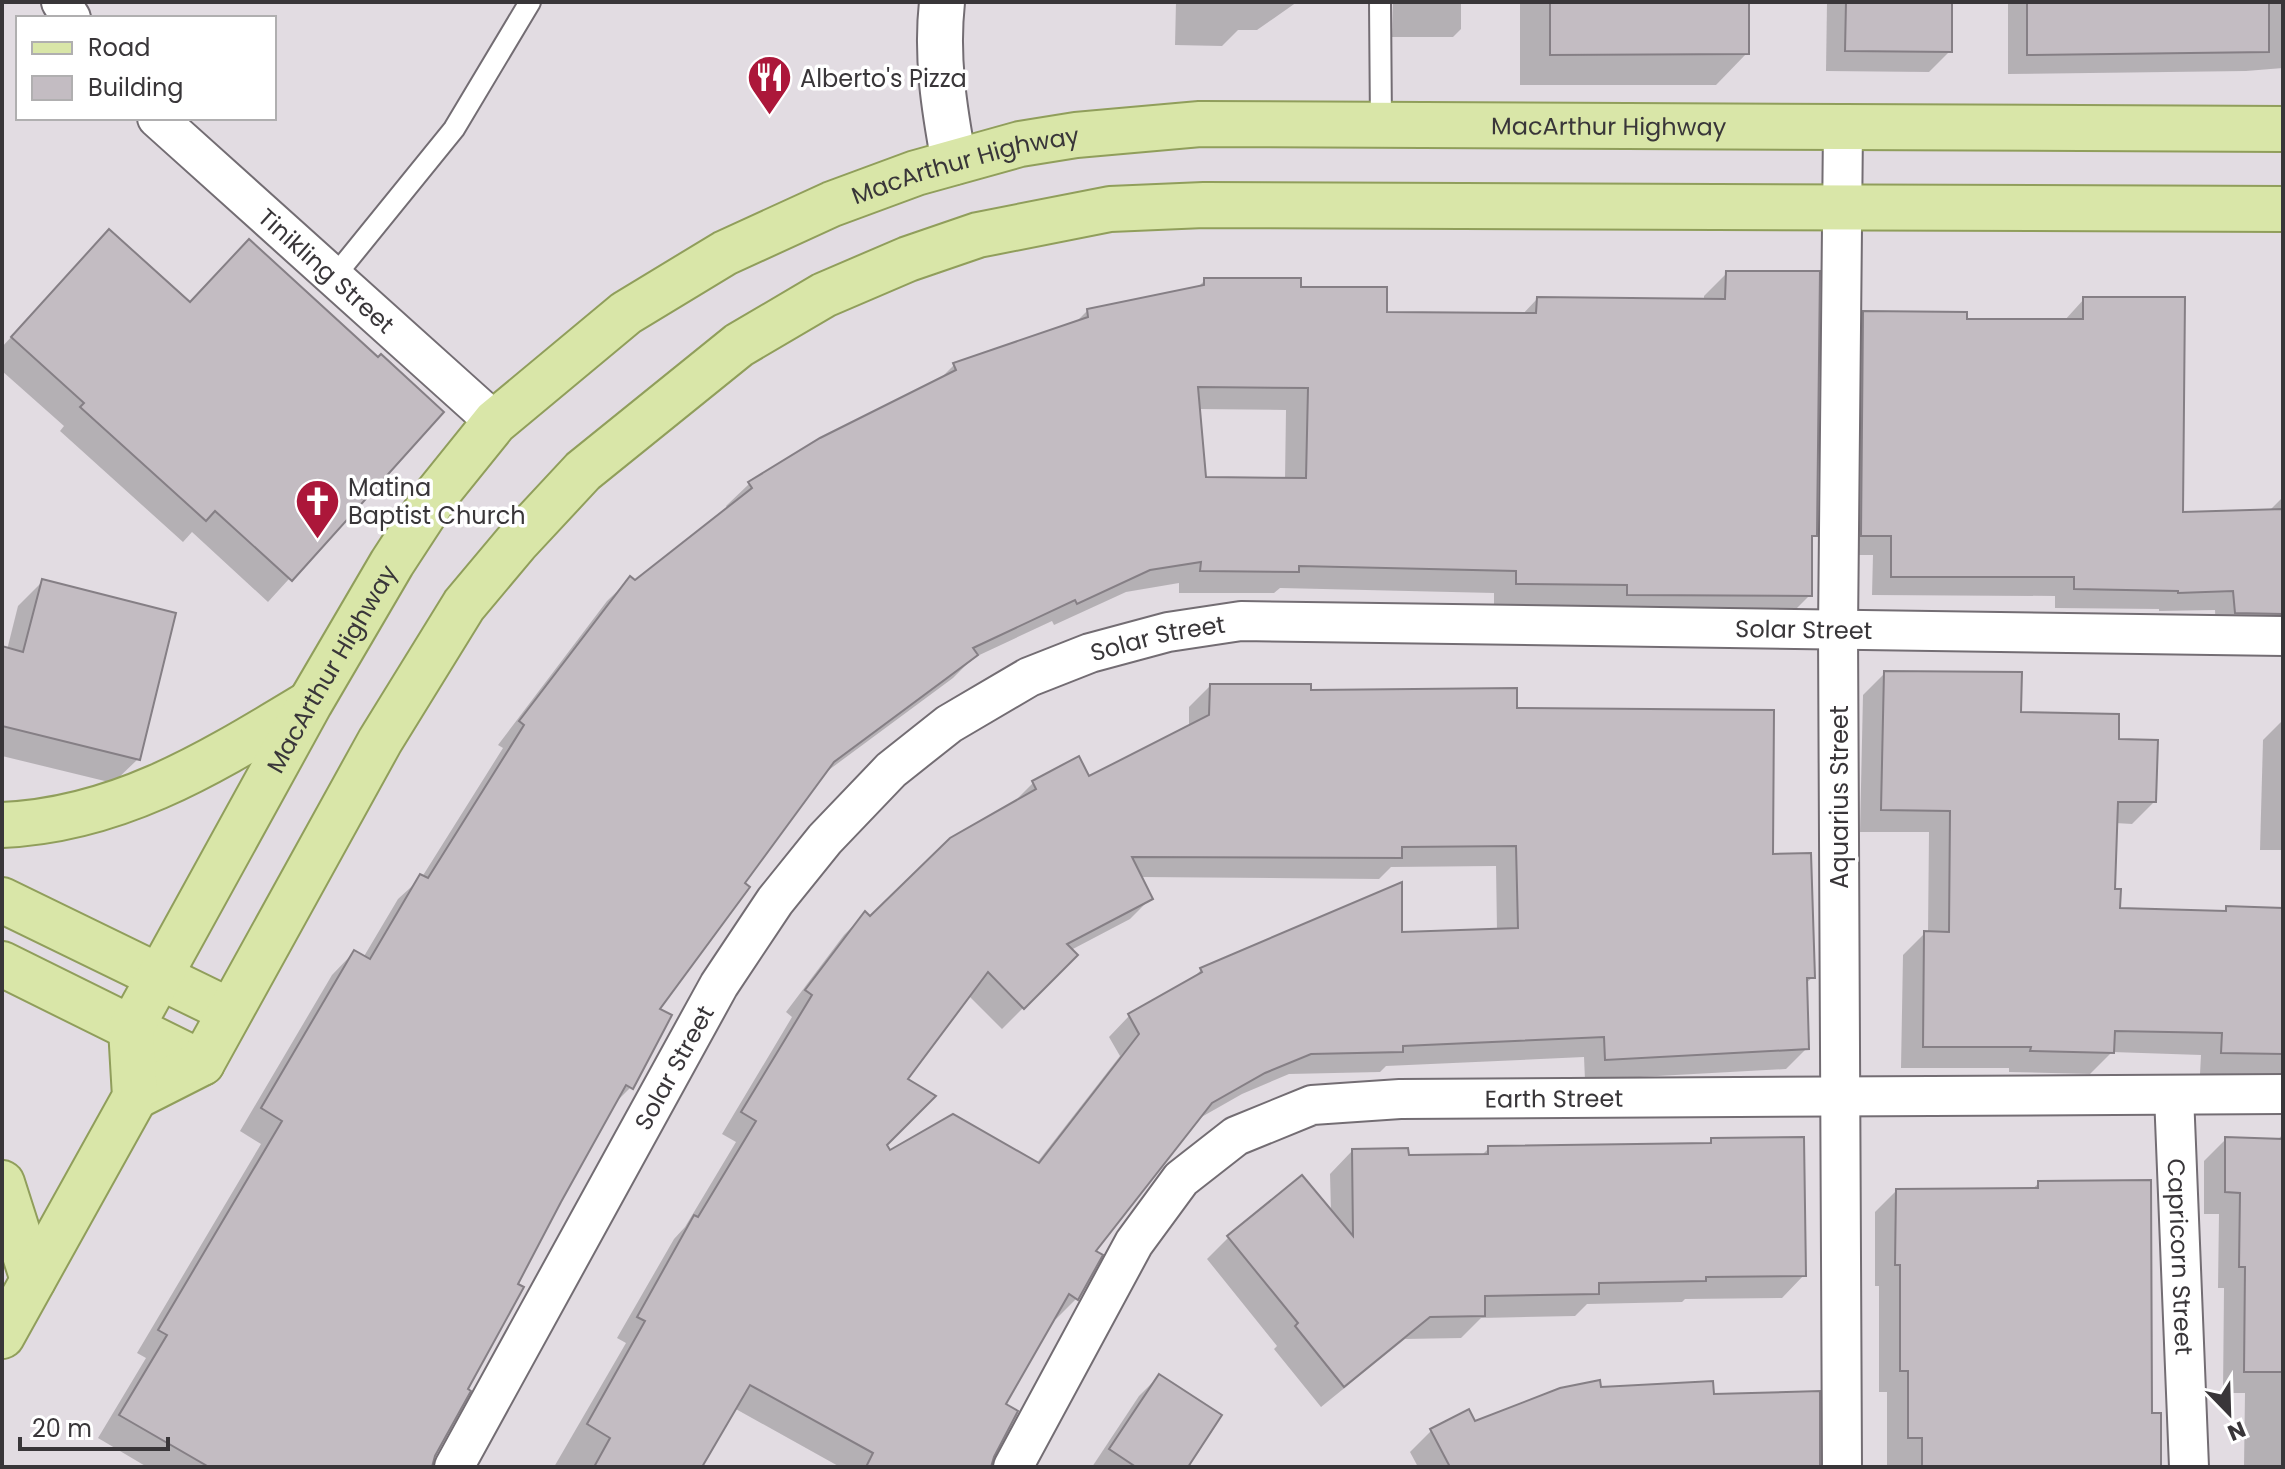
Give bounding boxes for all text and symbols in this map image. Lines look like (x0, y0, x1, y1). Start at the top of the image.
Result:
legend (16, 16, 276, 120)
text: Road (88, 31, 150, 64)
restaurant icon: Alberto's Pizza (745, 54, 793, 117)
place label: Alberto's Pizza (800, 62, 967, 95)
text: Building (88, 71, 184, 104)
street label: MacArthur Highway (1491, 109, 1727, 143)
street label: MacArthur Highway (847, 118, 1082, 212)
street label: Tinikling Street (251, 200, 402, 340)
place label: Matina Baptist Church (348, 471, 526, 532)
church icon: Matina Baptist Church (293, 477, 341, 540)
street label: MacArthur Highway (258, 558, 404, 779)
street label: Solar Street (1087, 607, 1227, 669)
street label: Solar Street (1735, 612, 1873, 647)
street label: Aquarius Street (1823, 705, 1856, 889)
street label: Solar Street (626, 999, 721, 1136)
street label: Earth Street (1485, 1081, 1623, 1115)
street label: Capricorn Street (2160, 1158, 2201, 1356)
north arrow (2189, 1373, 2269, 1453)
scale bar (20, 1401, 168, 1451)
text: 20 m (32, 1412, 92, 1445)
text: N (2223, 1413, 2250, 1448)

